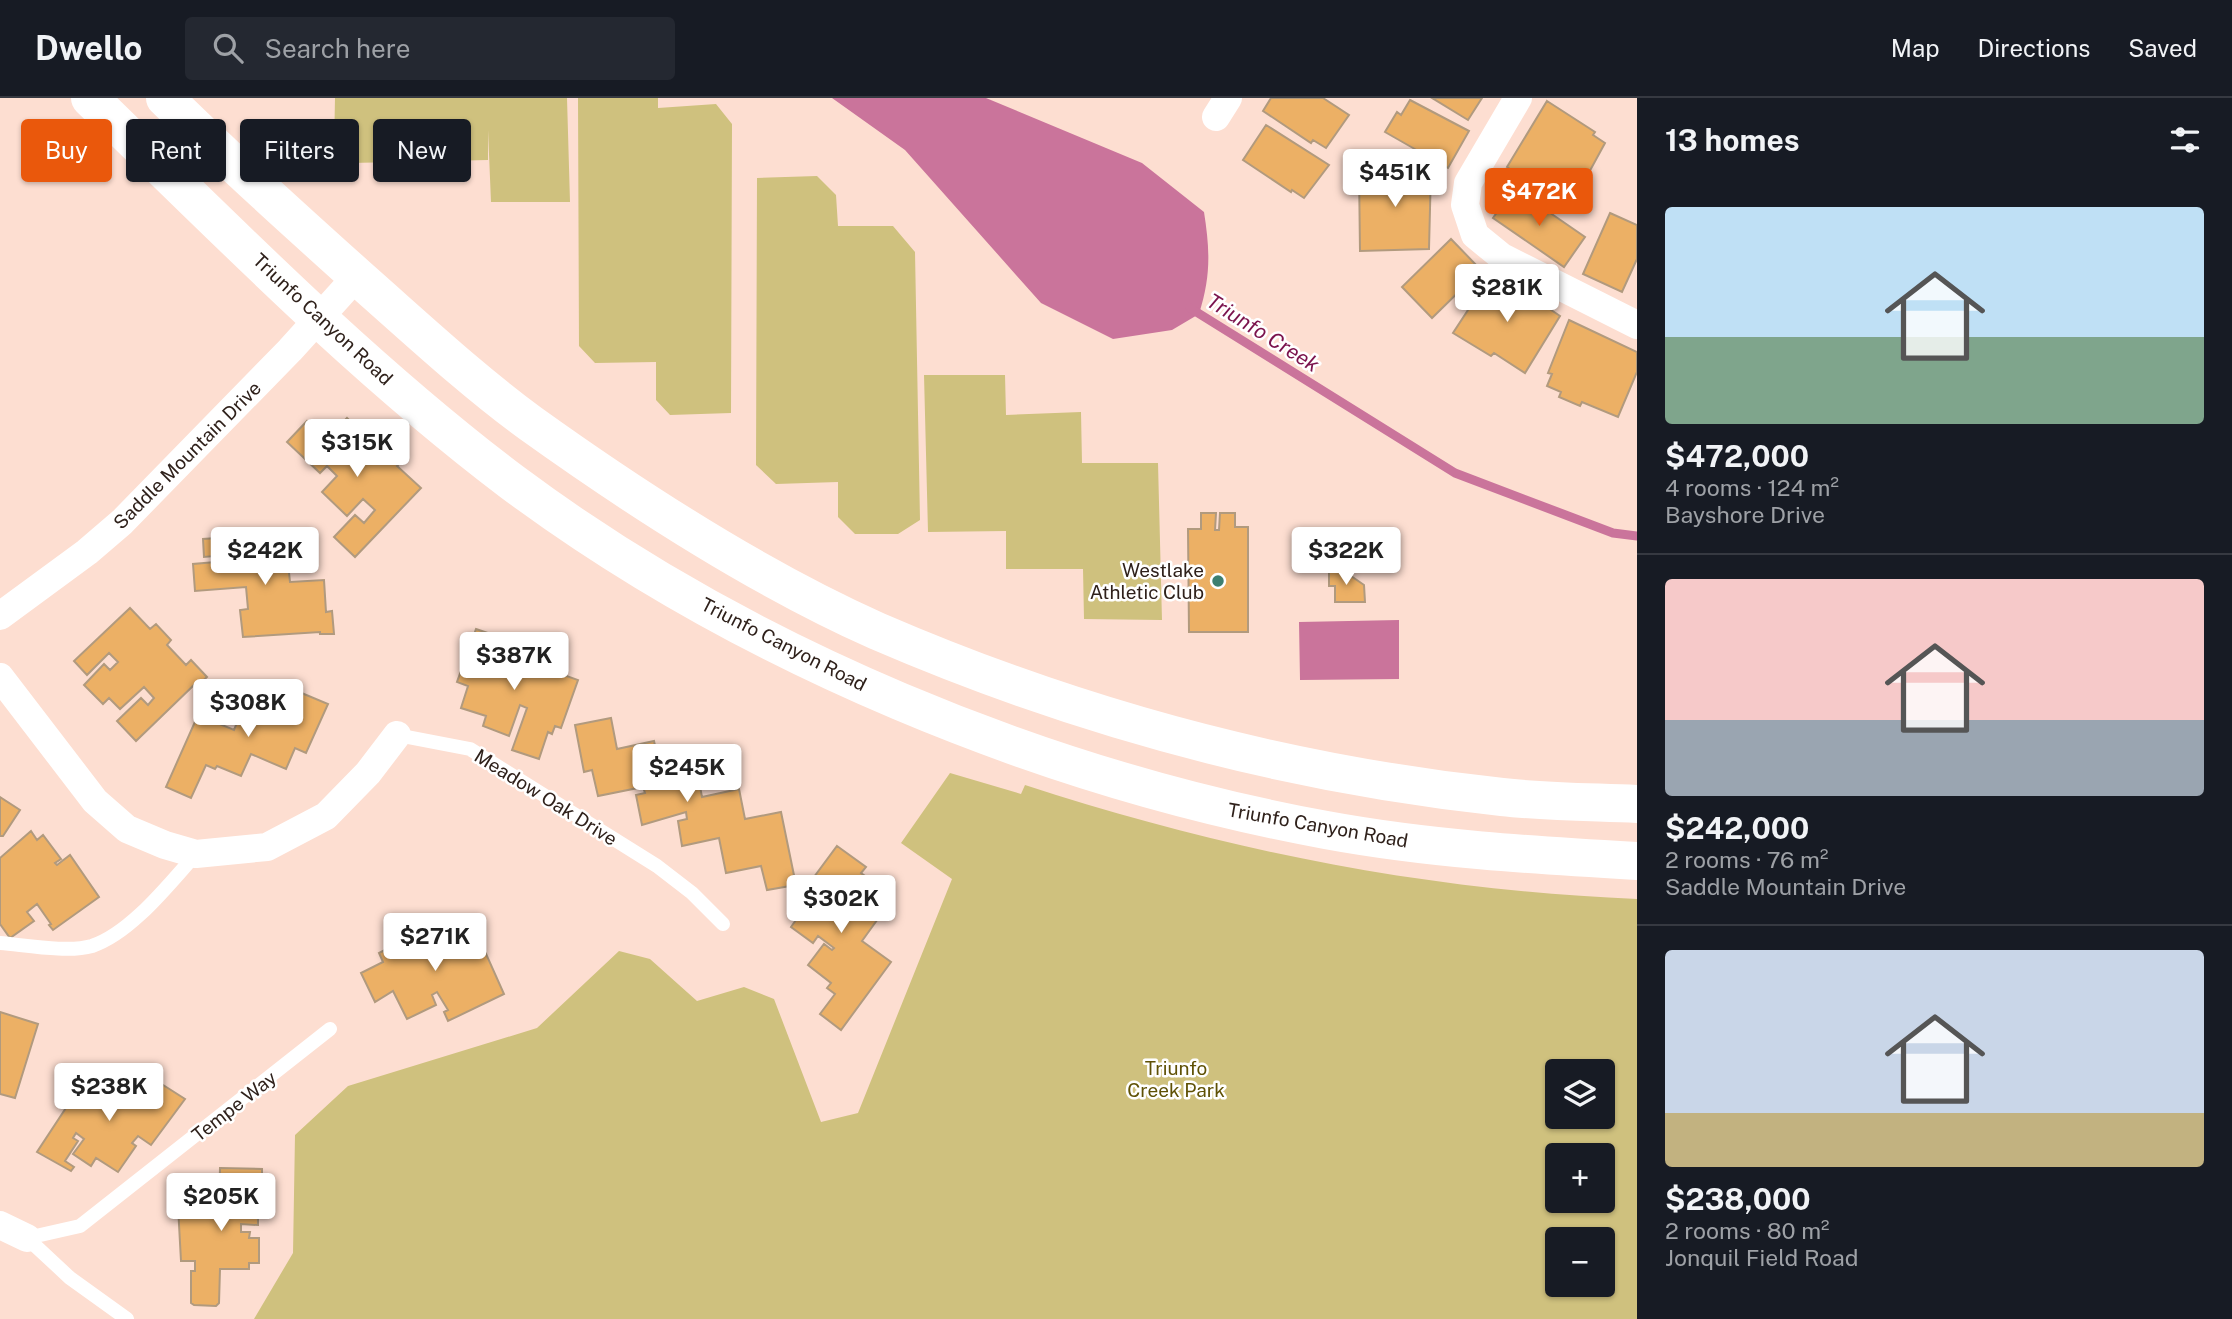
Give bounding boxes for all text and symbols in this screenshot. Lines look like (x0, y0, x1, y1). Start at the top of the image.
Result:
search box (185, 17, 675, 80)
text: Dwello (35, 29, 143, 67)
icon: search (209, 29, 247, 67)
text: Search here (265, 33, 411, 64)
text: Map (1891, 34, 1940, 62)
text: Directions (1978, 34, 2090, 62)
text: Saved (2128, 34, 2197, 62)
chip: Buy (21, 119, 112, 182)
chip: Rent (126, 119, 226, 182)
chip: Filters (240, 119, 359, 182)
chip: New (373, 119, 471, 182)
icon: filters (2166, 121, 2204, 159)
text: 13 homes (1665, 122, 1800, 158)
pin: $451K (1346, 150, 1444, 209)
text: $451K (1359, 158, 1431, 185)
pin: $472K (1490, 169, 1588, 228)
text: $472K (1501, 177, 1577, 204)
street label: Triunfo Canyon Road (249, 249, 397, 389)
icon: home (1872, 253, 1998, 379)
pin: $281K (1458, 264, 1556, 324)
text: $281K (1471, 273, 1543, 300)
water label: Triunfo Creek (1202, 288, 1325, 377)
street label: Saddle Mountain Drive (109, 377, 265, 533)
pin: $315K (308, 420, 406, 479)
text: $315K (321, 428, 393, 455)
text: $472,000 (1665, 438, 1809, 474)
text: 4 rooms · 124 m² (1665, 474, 1839, 501)
text: Bayshore Drive (1665, 501, 1825, 528)
pin: $242K (216, 528, 314, 587)
pin: $322K (1297, 528, 1395, 587)
text: $242K (227, 536, 303, 563)
text: $322K (1308, 536, 1384, 563)
place label: Westlake Athletic Club (1090, 559, 1204, 603)
marker: Westlake Athletic Club (1210, 573, 1226, 589)
street label: Triunfo Canyon Road (698, 593, 870, 695)
icon: home (1872, 625, 1998, 751)
pin: $387K (465, 632, 563, 692)
text: $387K (476, 641, 552, 668)
pin: $308K (199, 680, 297, 739)
text: $308K (209, 688, 287, 715)
street label: Meadow Oak Drive (471, 744, 621, 850)
pin: $245K (638, 744, 736, 804)
text: $245K (648, 753, 726, 780)
street label: Triunfo Canyon Road (1226, 798, 1410, 852)
text: $242,000 (1665, 810, 1809, 846)
text: 2 rooms · 76 m² (1665, 846, 1828, 873)
text: Saddle Mountain Drive (1665, 873, 1906, 900)
pin: $302K (792, 876, 890, 935)
text: $302K (803, 884, 879, 911)
pin: $271K (386, 914, 484, 973)
text: $271K (399, 922, 471, 949)
icon: home (1872, 996, 1998, 1122)
park label: Triunfo Creek Park (1127, 1057, 1225, 1101)
map controls (1545, 1059, 1615, 1297)
button: layers (1545, 1059, 1615, 1129)
pin: $238K (60, 1063, 158, 1123)
street label: Tempe Way (187, 1066, 281, 1146)
text: $238K (70, 1072, 148, 1099)
button: + (1545, 1143, 1615, 1213)
pin: $205K (172, 1174, 270, 1233)
text: $238,000 (1665, 1181, 1811, 1217)
text: $205K (182, 1182, 260, 1209)
text: 2 rooms · 80 m² (1665, 1217, 1830, 1244)
button: − (1545, 1227, 1615, 1297)
text: Jonquil Field Road (1665, 1244, 1858, 1271)

